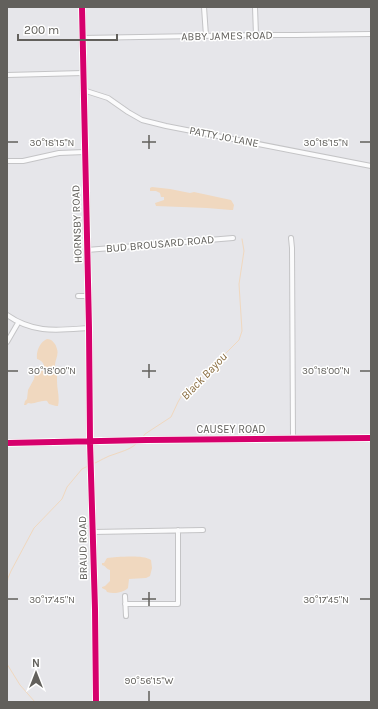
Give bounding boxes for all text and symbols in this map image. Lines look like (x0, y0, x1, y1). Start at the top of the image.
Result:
scale bar (18, 16, 117, 42)
text: 200 m (24, 23, 59, 37)
street label: ABBY JAMES ROAD (181, 29, 273, 43)
street label: PATTY JO LANE (188, 124, 260, 150)
text: 30°18'15"N (30, 137, 74, 149)
text: 30°18'15"N (304, 137, 348, 149)
street label: HORNSBY ROAD (69, 185, 85, 263)
street label: BUD BROUSARD ROAD (105, 233, 215, 255)
water label: Black Bayou (178, 349, 230, 403)
text: 30°18'00"N (28, 365, 76, 377)
text: 30°18'00"N (302, 365, 350, 377)
street label: CAUSEY ROAD (196, 423, 266, 436)
street label: BRAUD ROAD (76, 516, 90, 580)
text: 30°17'45"N (29, 594, 75, 606)
text: 30°17'45"N (303, 594, 349, 606)
north arrow (16, 653, 56, 693)
text: N (32, 657, 40, 670)
text: 90°56'15"W (125, 675, 173, 687)

